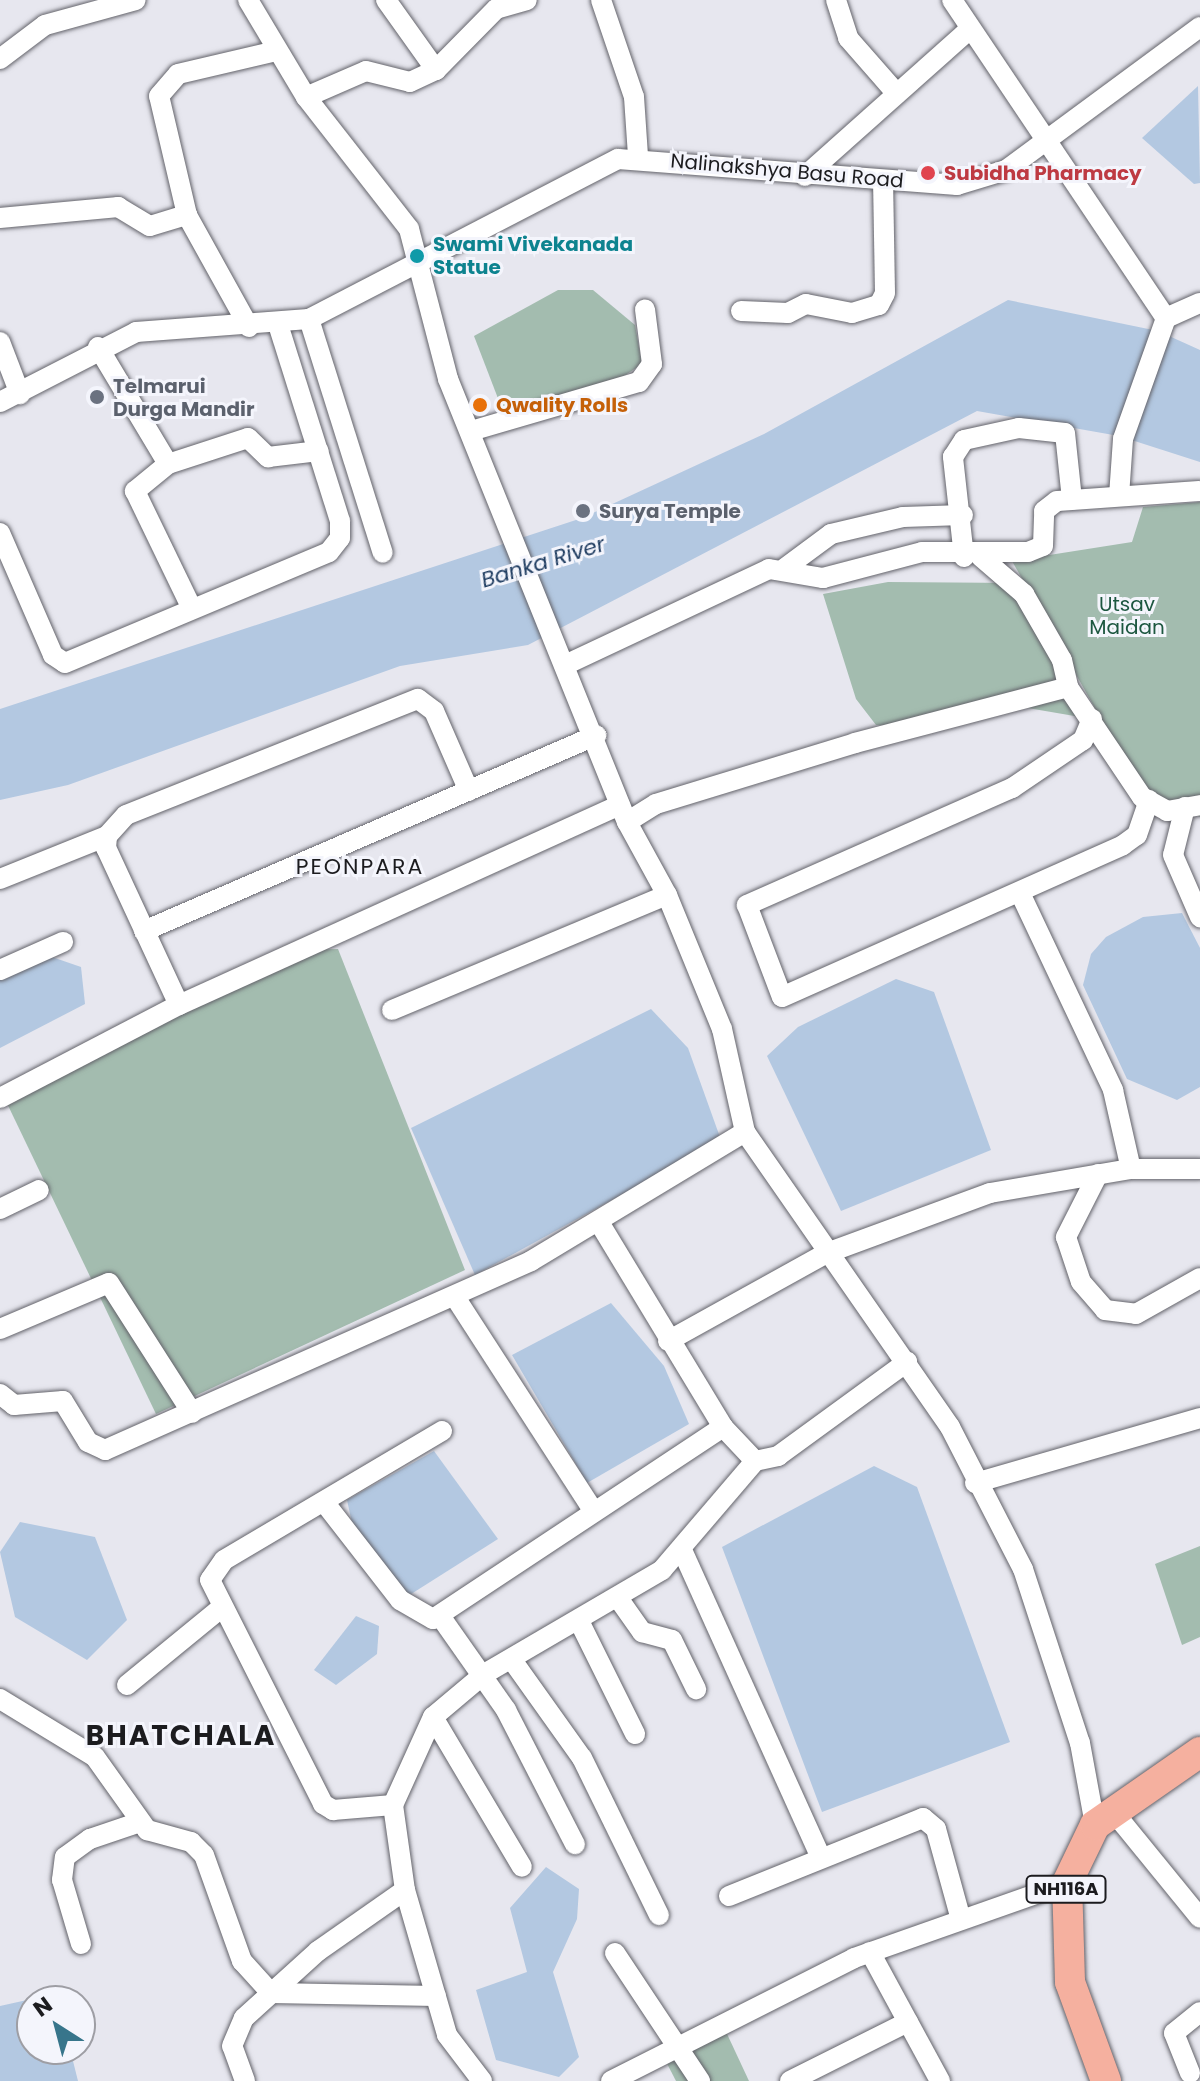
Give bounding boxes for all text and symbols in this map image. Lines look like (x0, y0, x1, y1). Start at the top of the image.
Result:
street label: Nalinakshya Basu Road (670, 149, 904, 193)
place label: Subidha Pharmacy (944, 161, 1142, 185)
marker: Subidha Pharmacy (919, 164, 937, 182)
place label: Swami Vivekanada Statue (433, 232, 633, 279)
marker: Swami Vivekanada Statue (408, 247, 426, 265)
place label: Telmarui Durga Mandir (113, 374, 254, 421)
marker: Telmarui Durga Mandir (88, 388, 106, 406)
place label: Qwality Rolls (496, 393, 628, 417)
marker: Qwality Rolls (471, 396, 489, 414)
place label: Surya Temple (599, 499, 741, 523)
marker: Surya Temple (574, 502, 592, 520)
water label: Banka River (478, 531, 608, 593)
park label: Utsav Maidan (1089, 593, 1165, 640)
district label: PEONPARA (296, 854, 424, 880)
district label: BHATCHALA (86, 1719, 276, 1753)
road number: NH116A (1024, 1875, 1108, 1903)
north arrow (16, 1985, 96, 2065)
text: N (27, 1989, 59, 2024)

